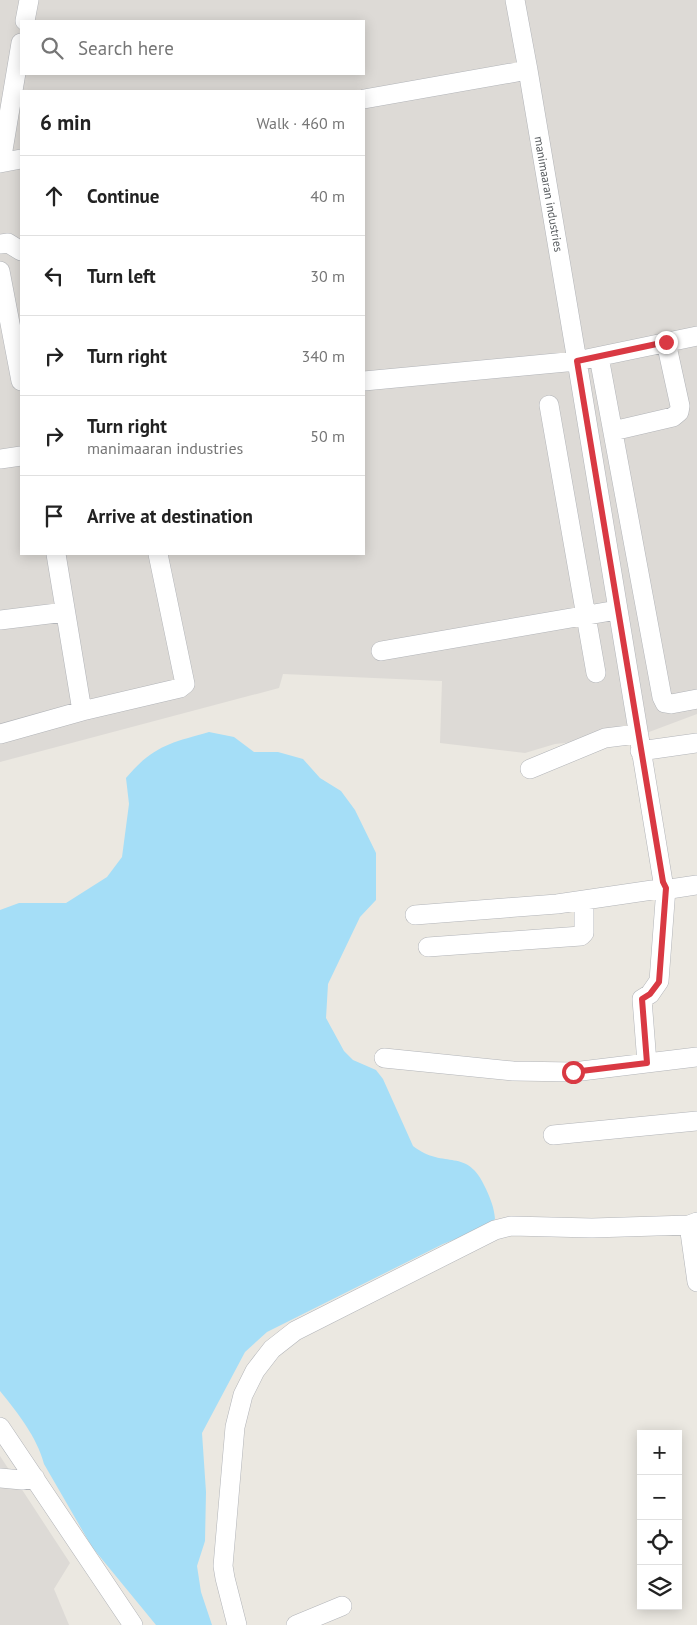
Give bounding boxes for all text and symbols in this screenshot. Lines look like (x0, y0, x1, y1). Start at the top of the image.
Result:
search box (20, 20, 365, 75)
icon: search (38, 34, 66, 62)
text: Search here (78, 36, 174, 60)
text: 6 min (40, 109, 91, 136)
text: Walk · 460 m (256, 113, 345, 133)
street label: manimaaran industries (531, 135, 567, 253)
icon: ahead (40, 182, 68, 210)
text: Continue (87, 184, 159, 208)
text: 40 m (310, 186, 345, 206)
icon: left (40, 262, 68, 290)
text: Turn left (87, 264, 156, 288)
text: 30 m (310, 266, 345, 286)
route end (655, 331, 678, 354)
icon: right (40, 342, 68, 370)
text: Turn right (87, 344, 167, 368)
text: 340 m (302, 346, 345, 366)
text: Turn right (87, 414, 167, 438)
icon: right (40, 422, 68, 450)
text: 50 m (310, 426, 345, 446)
text: manimaaran industries (87, 438, 243, 458)
icon: arrive (40, 502, 68, 530)
text: Arrive at destination (87, 504, 253, 528)
route start (562, 1061, 585, 1084)
map controls (637, 1430, 682, 1610)
button: + (637, 1430, 682, 1475)
button: − (637, 1475, 682, 1520)
button: locate (637, 1520, 682, 1565)
button: layers (637, 1565, 682, 1610)

